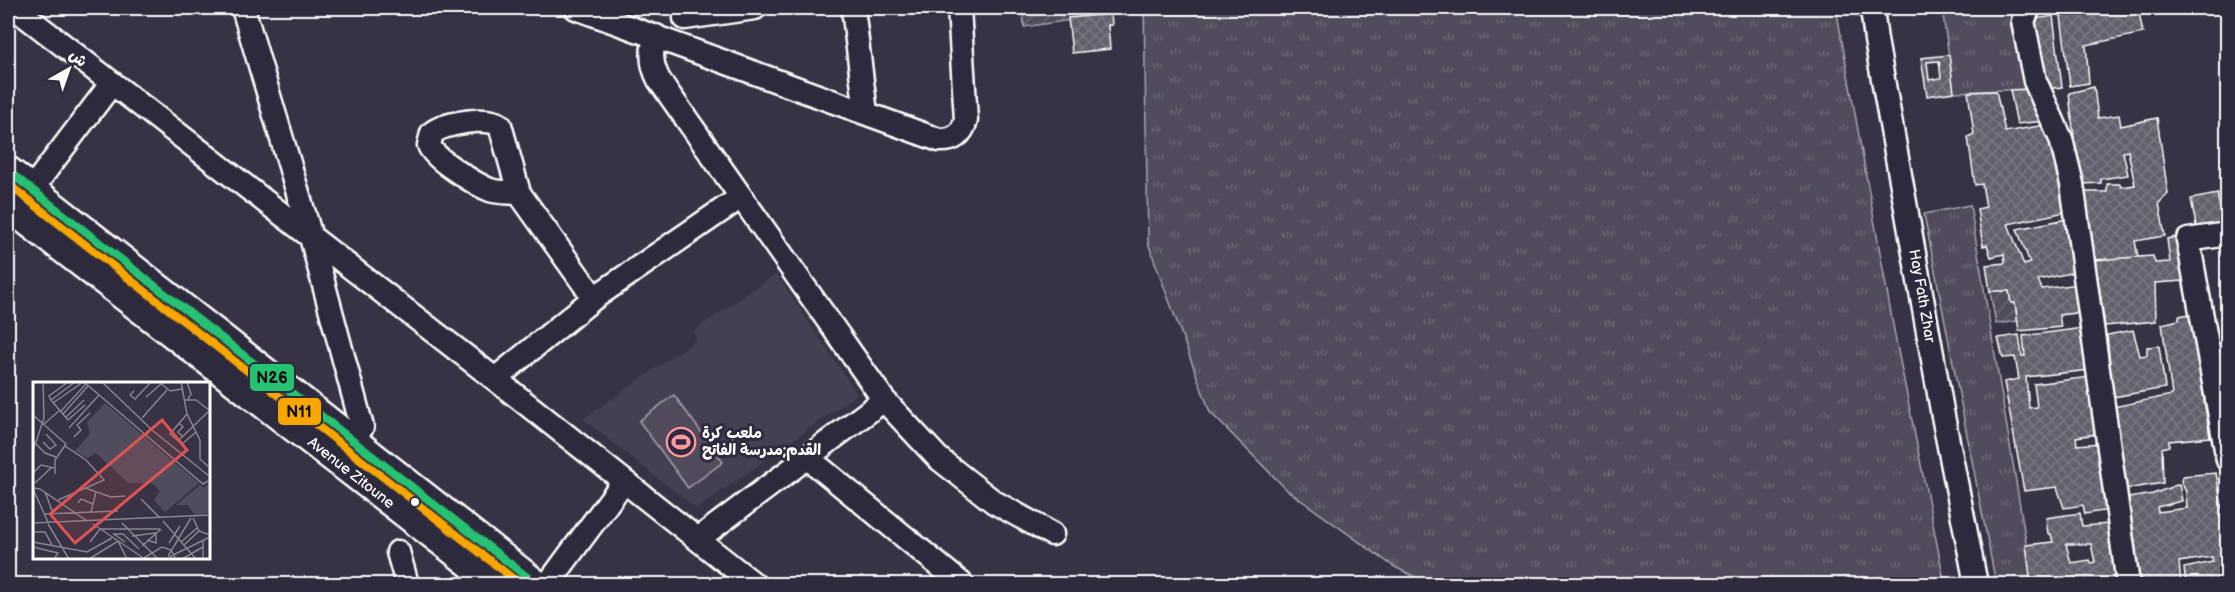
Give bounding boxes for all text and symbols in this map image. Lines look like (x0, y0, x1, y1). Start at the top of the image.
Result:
north arrow (39, 39, 99, 99)
text: ش (65, 46, 91, 72)
street label: Hay Fath Zhar (1904, 248, 1940, 345)
line badge: N26 (249, 363, 295, 392)
text: N26 (256, 369, 288, 388)
inset map (33, 382, 210, 559)
line badge: N11 (277, 397, 322, 426)
text: N11 (286, 403, 312, 422)
place label: ملعب كرة القدم;مدرسة الفاتح (702, 424, 821, 461)
sports icon: ملعب كرة القدم;مدرسة الفاتح (665, 426, 697, 458)
street label: Avenue Zitoune (304, 433, 398, 513)
unlabelled marker (409, 496, 421, 508)

